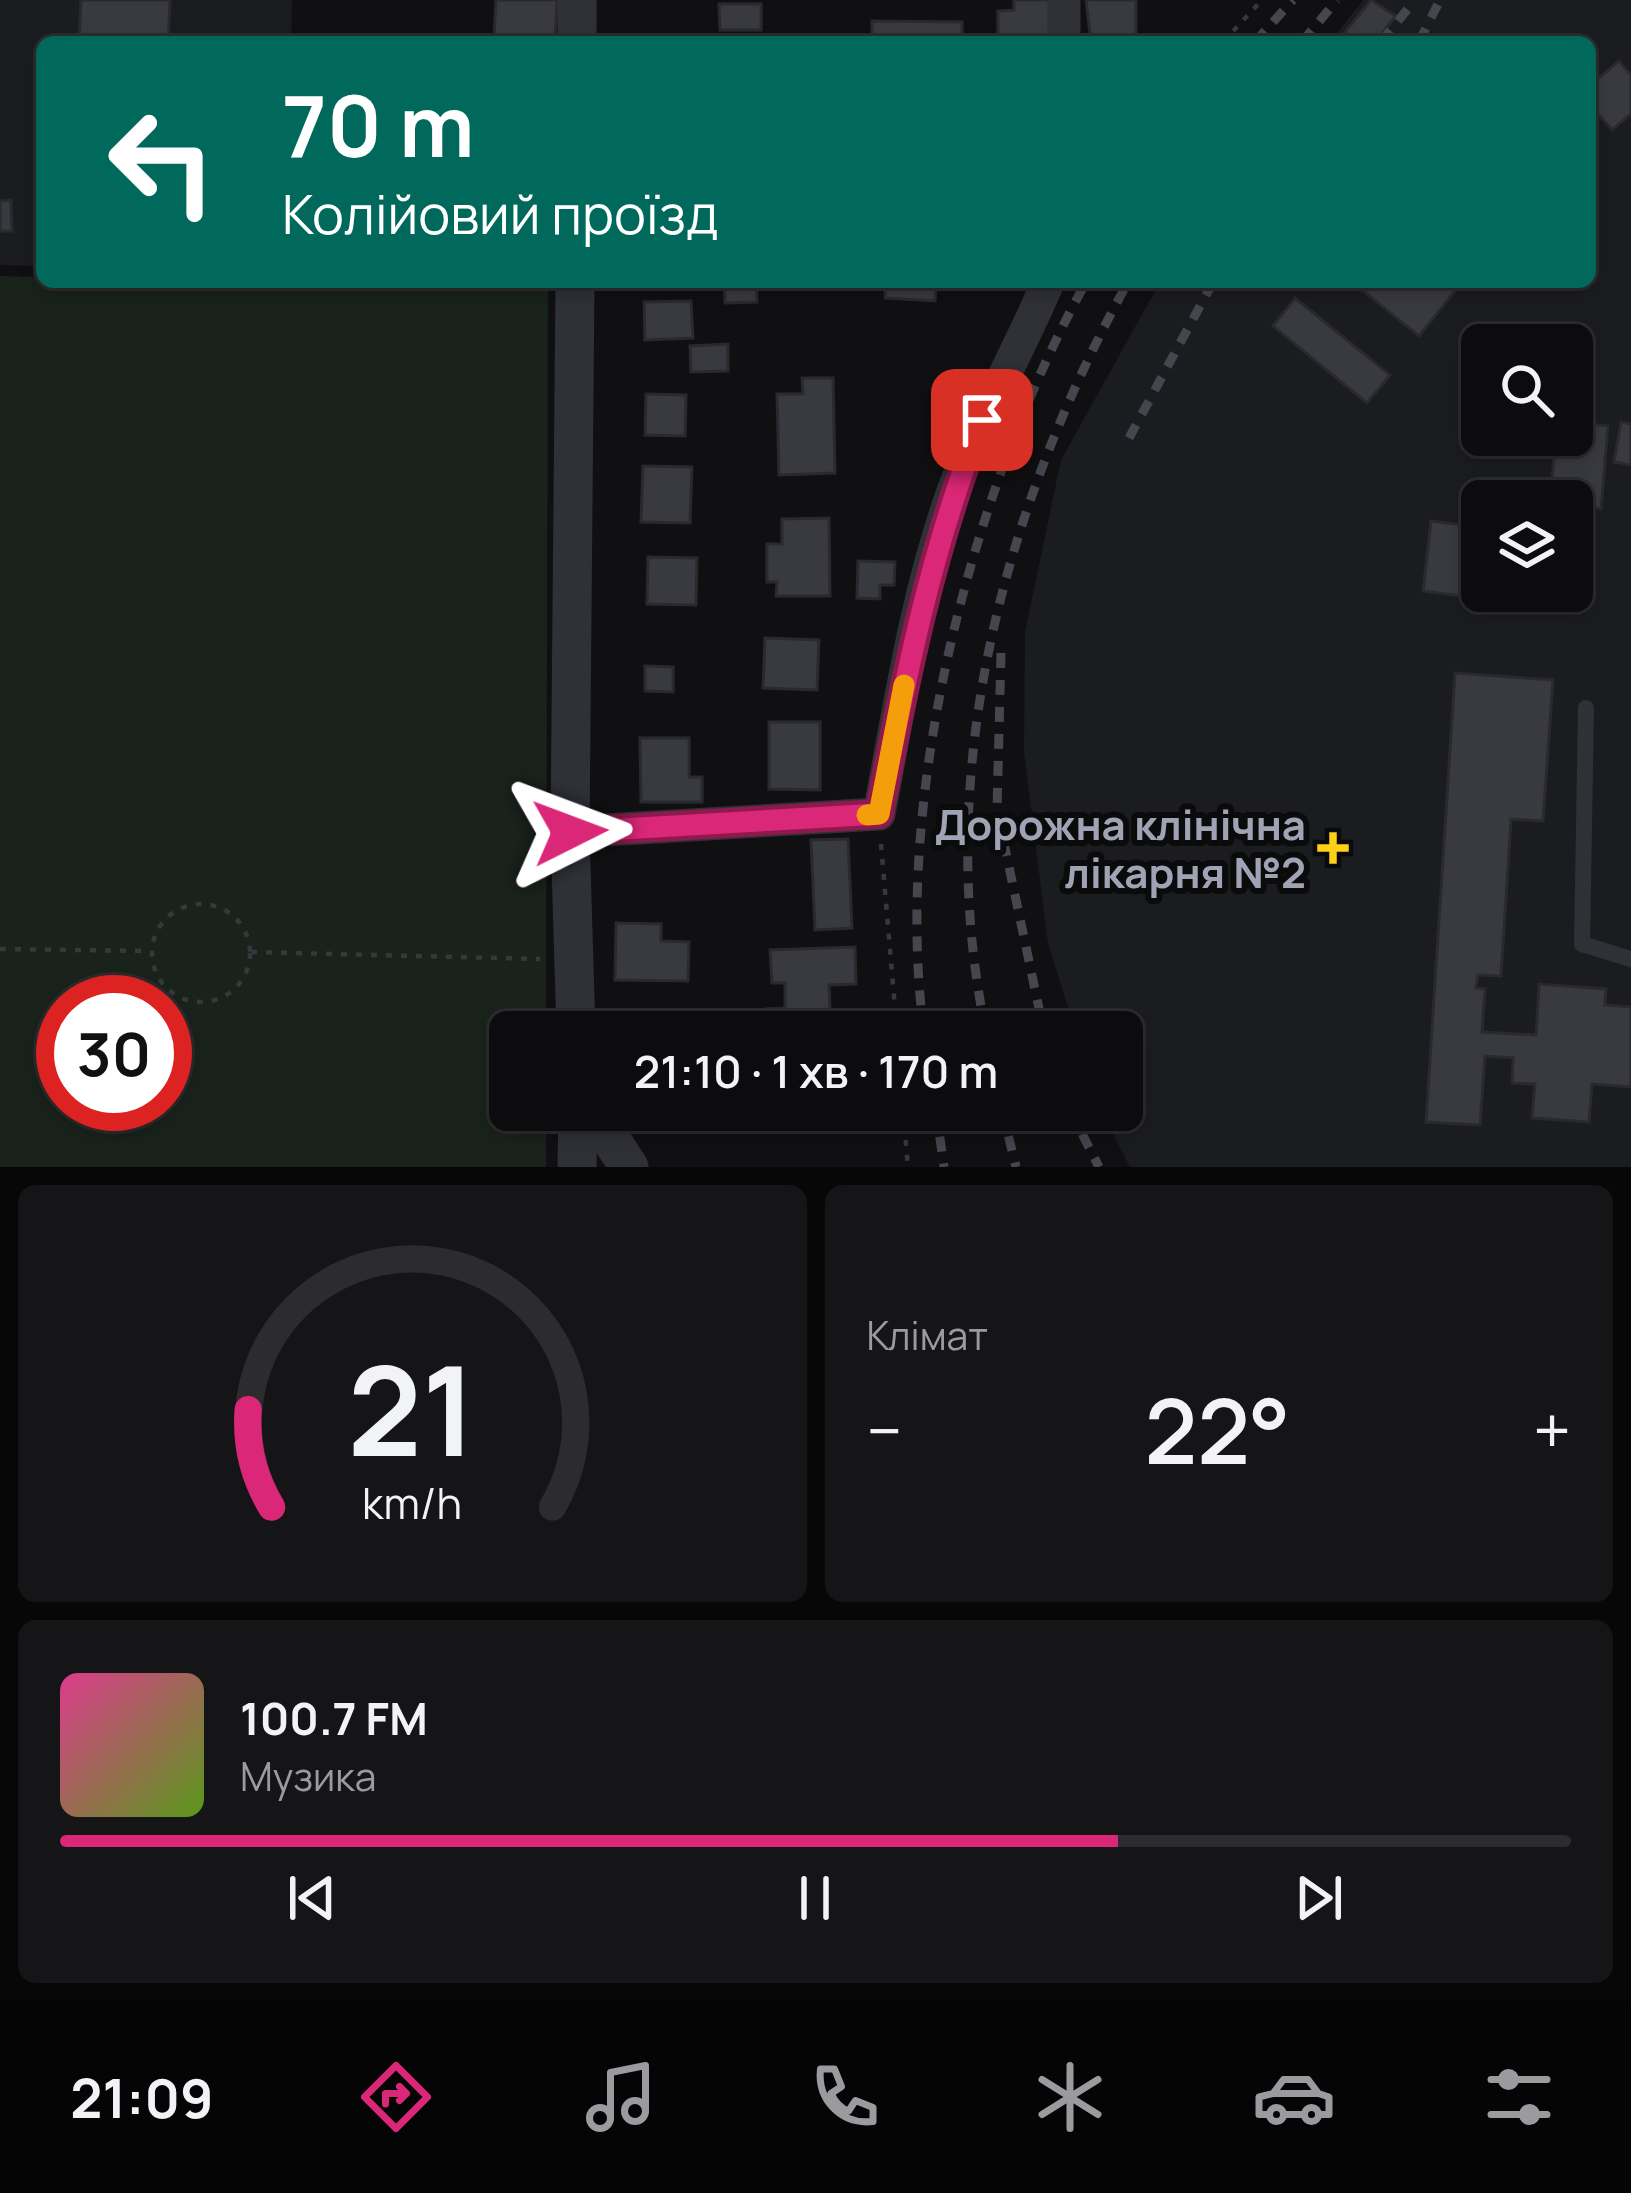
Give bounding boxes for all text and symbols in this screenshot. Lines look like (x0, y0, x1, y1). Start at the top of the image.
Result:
text: 70 m (282, 67, 474, 182)
icon: left (84, 84, 240, 240)
text: Колійовий проїзд (282, 176, 718, 250)
map controls (1461, 324, 1593, 612)
button: search (1461, 324, 1593, 456)
pin (931, 369, 1033, 471)
icon: arrive (949, 387, 1015, 453)
button: layers (1461, 480, 1593, 612)
position arrow (507, 769, 633, 895)
place label: Дорожна клінічна лікарня №2 (935, 795, 1306, 901)
marker: Дорожна клінічна лікарня №2 (1317, 832, 1349, 864)
speed limit sign: 30 (36, 975, 192, 1131)
text: 21:10 · 1 хв · 170 m (634, 1040, 998, 1102)
text: Клімат (867, 1308, 988, 1362)
text: 21 (348, 1323, 477, 1493)
text: 22° (1144, 1368, 1291, 1491)
text: − (867, 1385, 902, 1475)
text: + (1533, 1385, 1571, 1475)
text: km/h (362, 1472, 462, 1531)
text: 100.7 FM (240, 1687, 428, 1749)
text: Музика (240, 1749, 376, 1803)
icon: previous (279, 1865, 345, 1931)
icon: pause (782, 1865, 848, 1931)
icon: next (1286, 1865, 1352, 1931)
icon: directions (354, 2055, 438, 2139)
icon: music (579, 2055, 663, 2139)
icon: phone (803, 2055, 887, 2139)
icon: climate (1028, 2055, 1112, 2139)
icon: car (1252, 2055, 1336, 2139)
icon: filters (1477, 2055, 1561, 2139)
text: 21:09 (70, 2060, 214, 2134)

